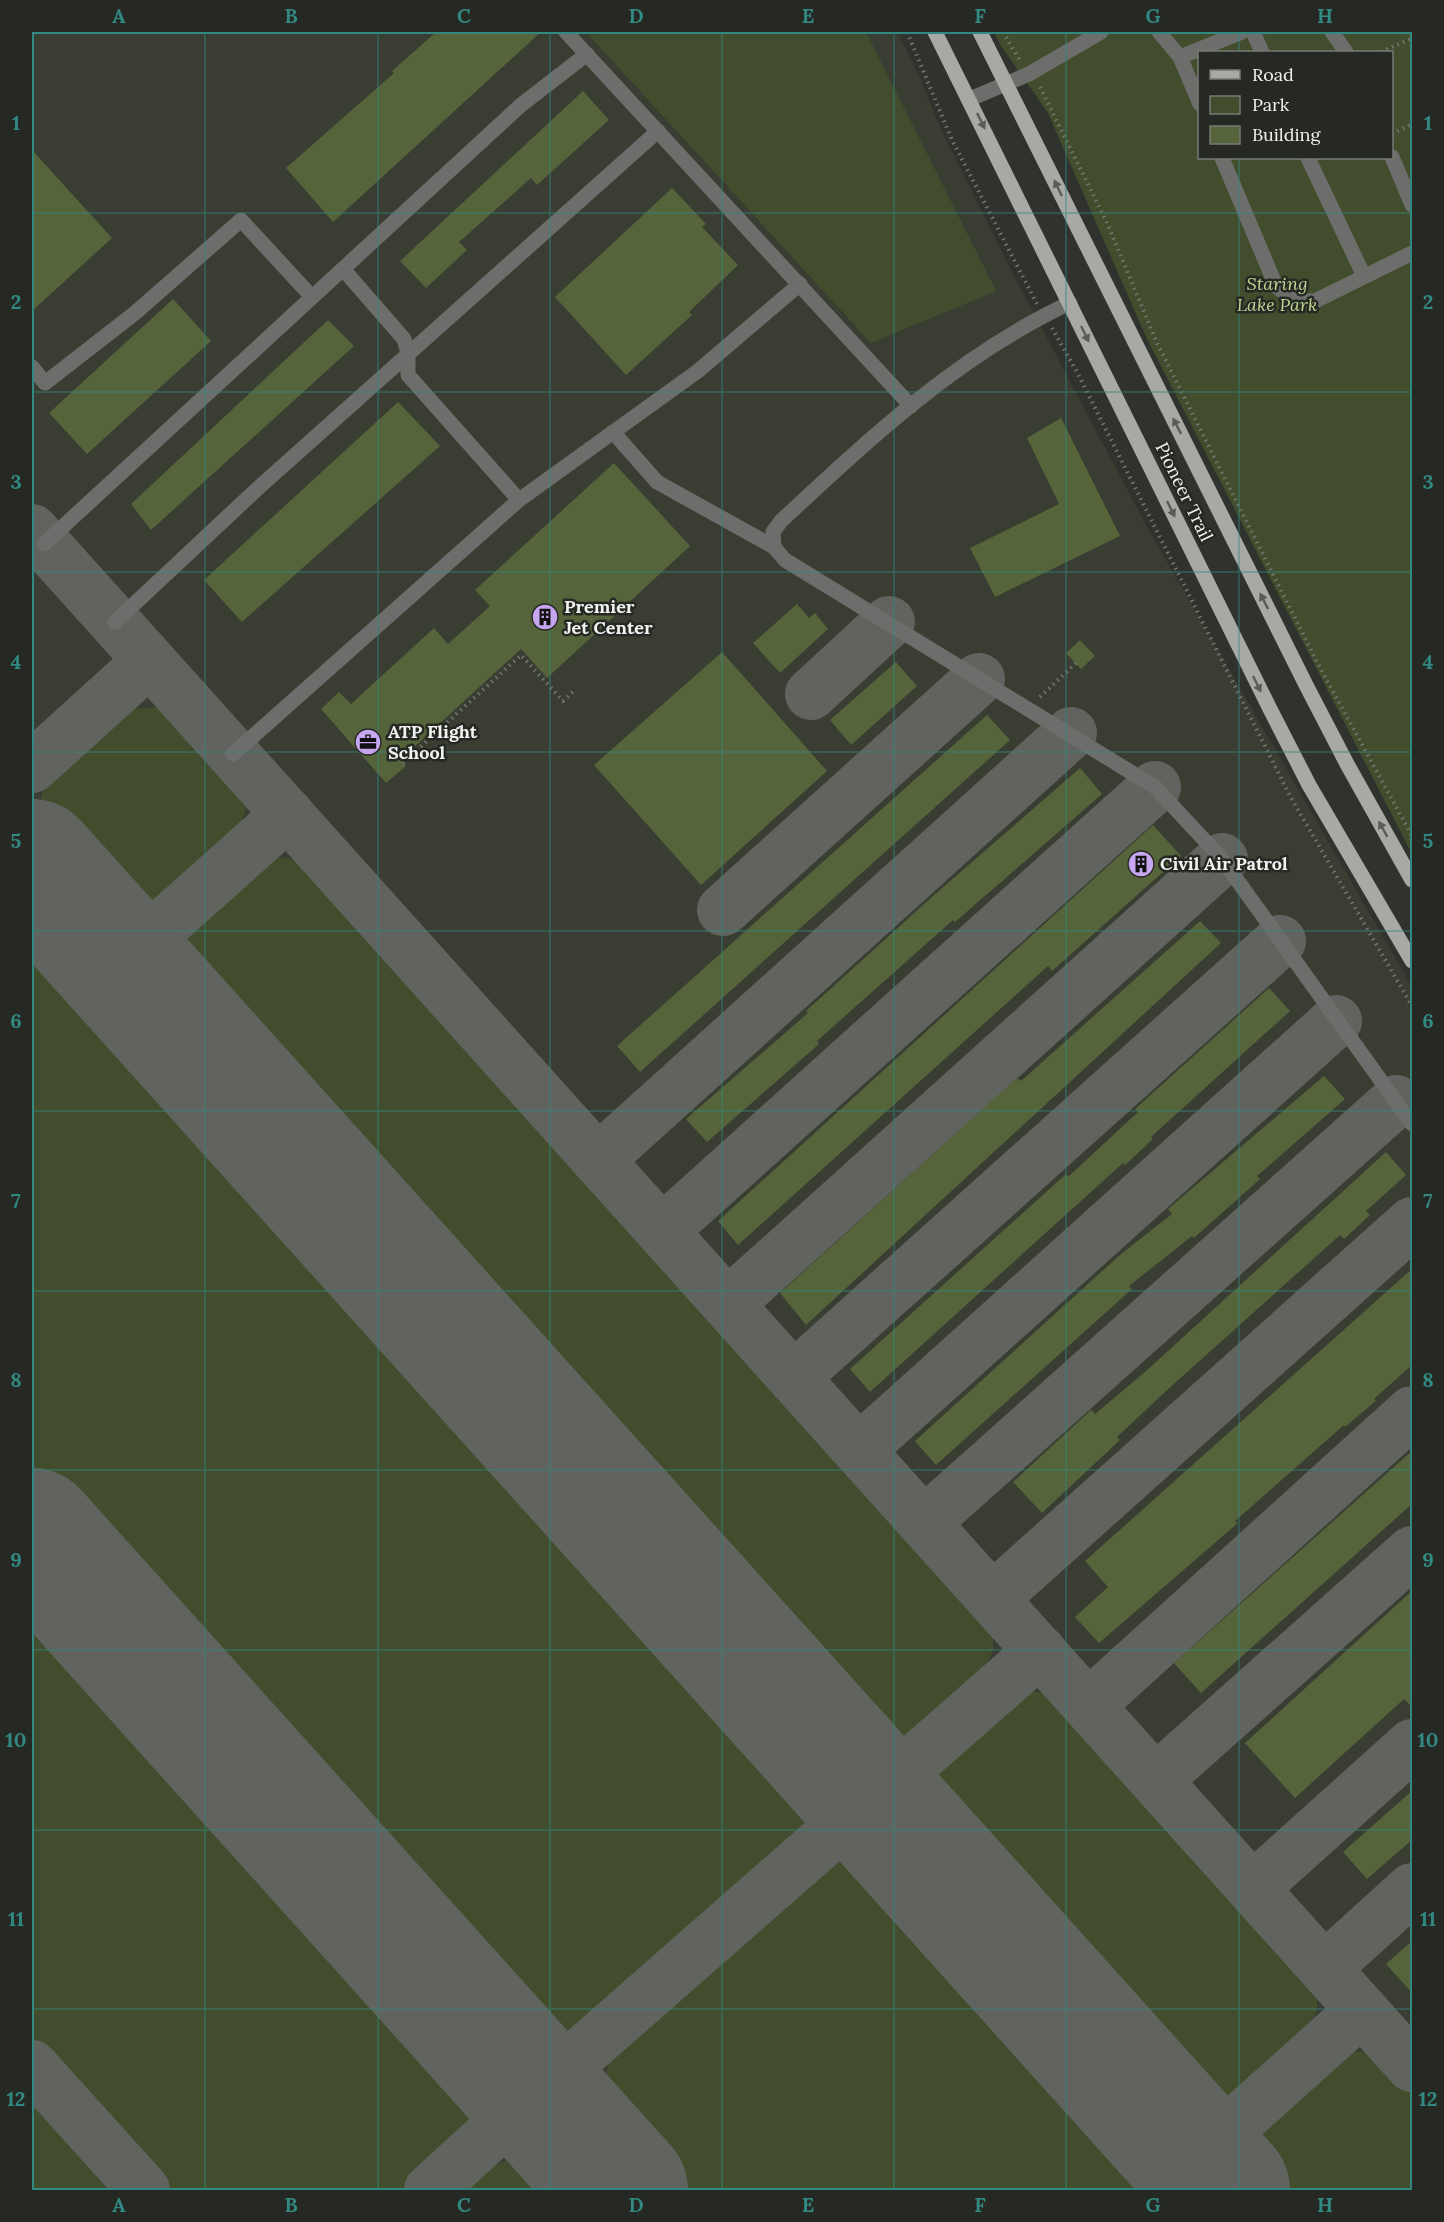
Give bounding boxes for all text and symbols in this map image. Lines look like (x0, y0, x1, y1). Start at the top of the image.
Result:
text: A (112, 3, 126, 28)
text: B (284, 3, 298, 28)
text: C (457, 3, 471, 28)
text: D (628, 3, 644, 28)
text: E (802, 3, 814, 28)
text: F (974, 3, 986, 28)
text: G (1145, 3, 1161, 28)
text: H (1317, 3, 1333, 28)
legend (1198, 51, 1393, 159)
text: Road (1252, 63, 1294, 86)
text: Park (1252, 93, 1290, 116)
text: 1 (12, 110, 20, 135)
text: 1 (1424, 110, 1432, 135)
one-way arrow (975, 112, 985, 130)
text: Building (1252, 123, 1322, 146)
one-way arrow (1053, 180, 1063, 197)
park label: Staring Lake Park (1237, 272, 1317, 316)
text: 2 (11, 289, 21, 314)
text: 2 (1423, 289, 1433, 314)
one-way arrow (1081, 325, 1090, 342)
one-way arrow (1172, 418, 1181, 435)
street label: Pioneer Trail (1151, 438, 1218, 545)
text: 3 (10, 469, 22, 494)
text: 3 (1422, 469, 1434, 494)
one-way arrow (1166, 500, 1176, 517)
one-way arrow (1259, 592, 1268, 609)
place label: Premier Jet Center (564, 595, 653, 639)
building icon: Premier Jet Center (530, 602, 560, 632)
text: 4 (11, 649, 22, 674)
text: 4 (1423, 649, 1434, 674)
one-way arrow (1252, 676, 1262, 693)
place label: ATP Flight School (388, 720, 478, 764)
office icon: ATP Flight School (353, 727, 383, 757)
one-way arrow (1378, 820, 1388, 837)
text: 5 (11, 828, 22, 853)
text: 5 (1423, 828, 1434, 853)
building icon: Civil Air Patrol (1126, 849, 1156, 879)
place label: Civil Air Patrol (1160, 852, 1288, 875)
text: 6 (10, 1008, 22, 1033)
text: 6 (1422, 1008, 1434, 1033)
text: 7 (11, 1188, 21, 1213)
text: 7 (1423, 1188, 1433, 1213)
text: 8 (10, 1367, 22, 1392)
text: 8 (1422, 1367, 1434, 1392)
text: 9 (10, 1547, 22, 1572)
text: 9 (1422, 1547, 1434, 1572)
text: 10 (6, 1727, 26, 1752)
text: 10 (1418, 1727, 1438, 1752)
text: 11 (8, 1906, 24, 1931)
text: 11 (1420, 1906, 1436, 1931)
text: 12 (7, 2086, 25, 2111)
text: 12 (1419, 2086, 1437, 2111)
text: A (112, 2192, 126, 2217)
text: B (284, 2192, 298, 2217)
text: C (457, 2192, 471, 2217)
text: D (628, 2192, 644, 2217)
text: E (802, 2192, 814, 2217)
text: F (974, 2192, 986, 2217)
text: G (1145, 2192, 1161, 2217)
text: H (1317, 2192, 1333, 2217)

